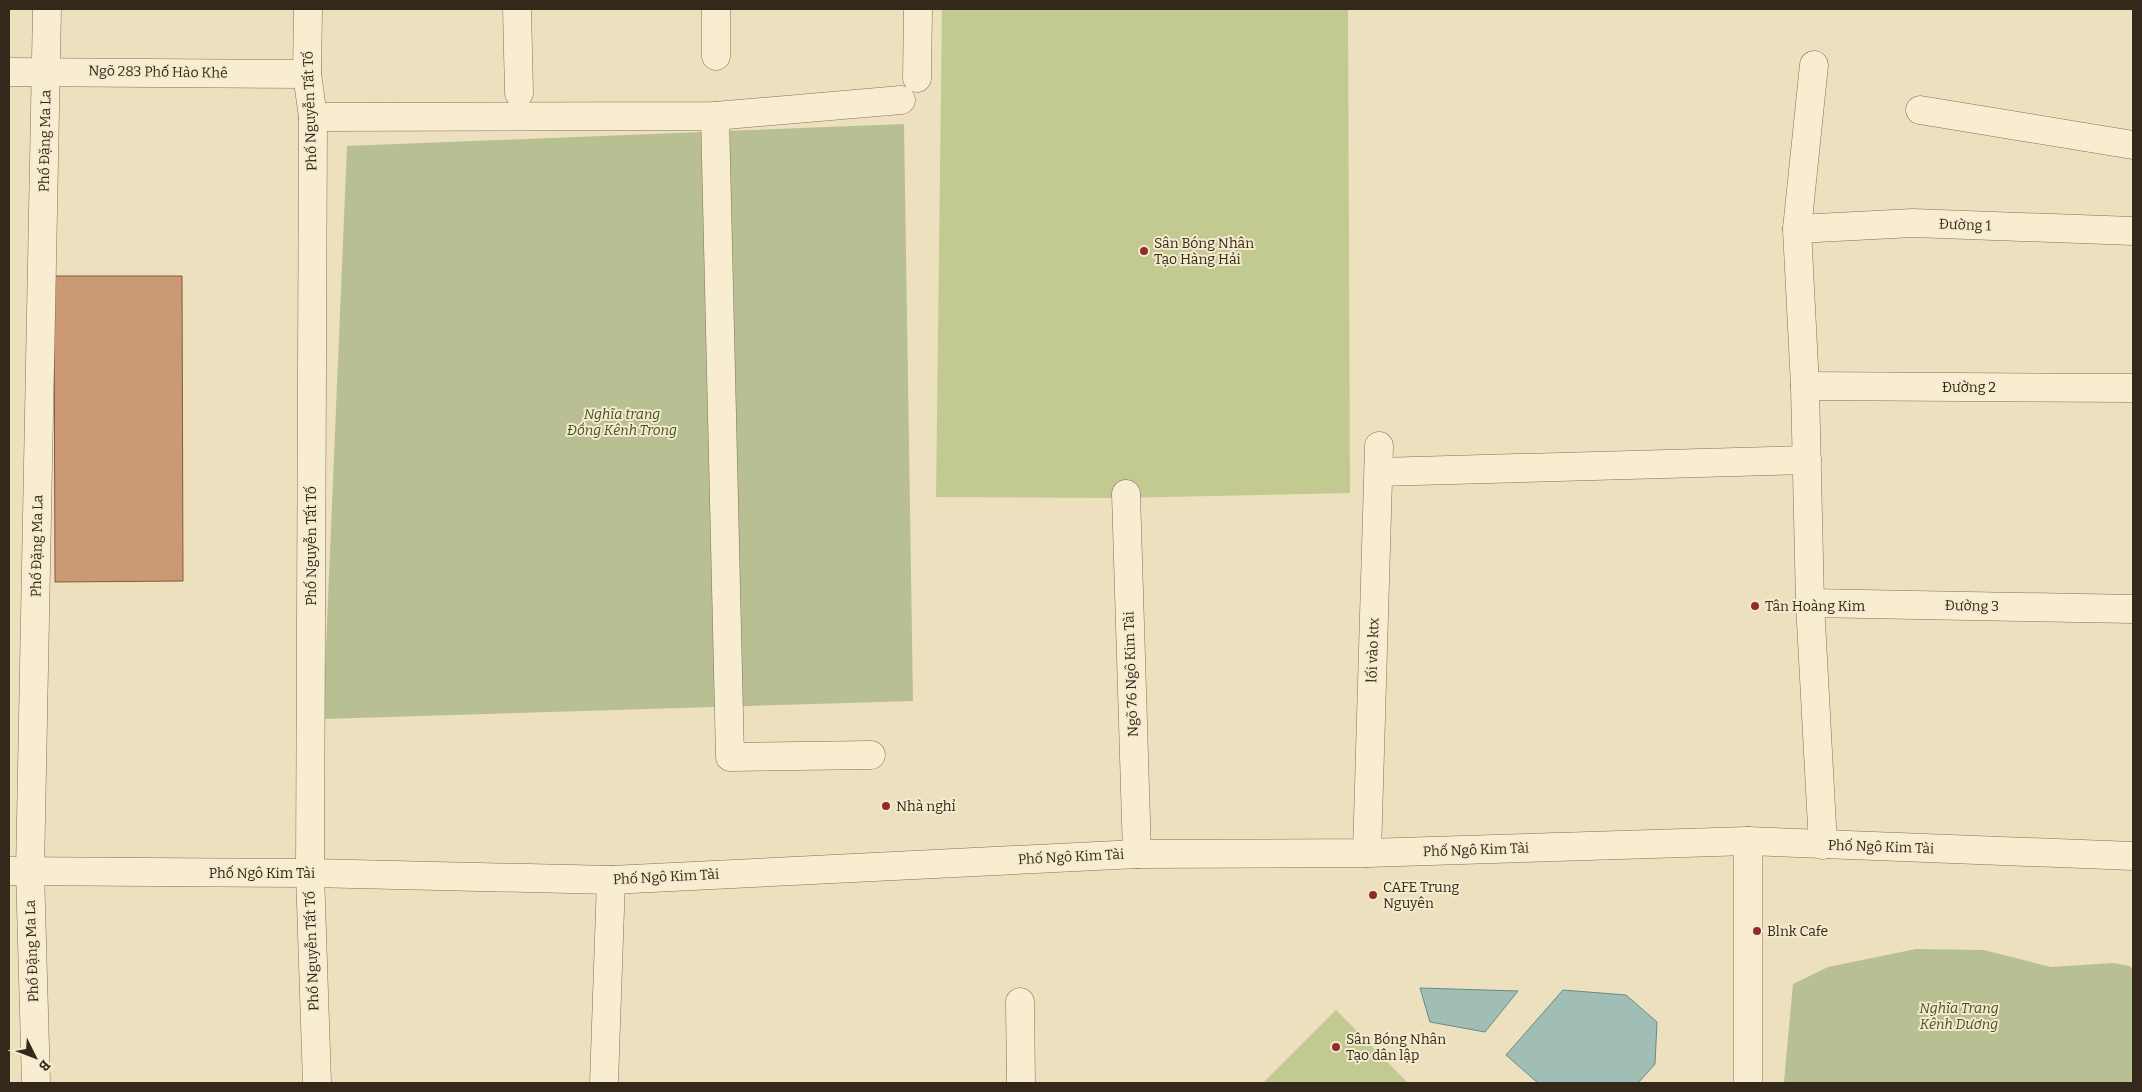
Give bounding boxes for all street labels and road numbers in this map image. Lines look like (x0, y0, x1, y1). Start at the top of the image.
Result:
street label: Phố Nguyễn Tất Tố (298, 51, 321, 171)
street label: Ngõ 283 Phố Hào Khê (88, 61, 228, 82)
street label: Phố Đặng Ma La (35, 89, 54, 192)
street label: Đường 1 (1939, 216, 1992, 234)
street label: Đường 2 (1942, 379, 1996, 396)
street label: Phố Nguyễn Tất Tố (302, 486, 320, 606)
street label: Phố Đặng Ma La (27, 494, 46, 597)
street label: Đường 3 (1945, 597, 1999, 615)
street label: Ngõ 76 Ngô Kim Tài (1120, 611, 1142, 737)
street label: lối vào ktx (1362, 617, 1383, 683)
street label: Phố Ngô Kim Tài (1828, 836, 1934, 857)
street label: Phố Ngô Kim Tài (1423, 839, 1529, 860)
street label: Phố Ngô Kim Tài (1017, 845, 1125, 868)
street label: Phố Ngô Kim Tài (209, 864, 315, 882)
street label: Phố Ngô Kim Tài (612, 865, 720, 888)
street label: Phố Nguyễn Tất Tố (300, 891, 323, 1011)
street label: Phố Đặng Ma La (21, 899, 42, 1003)

